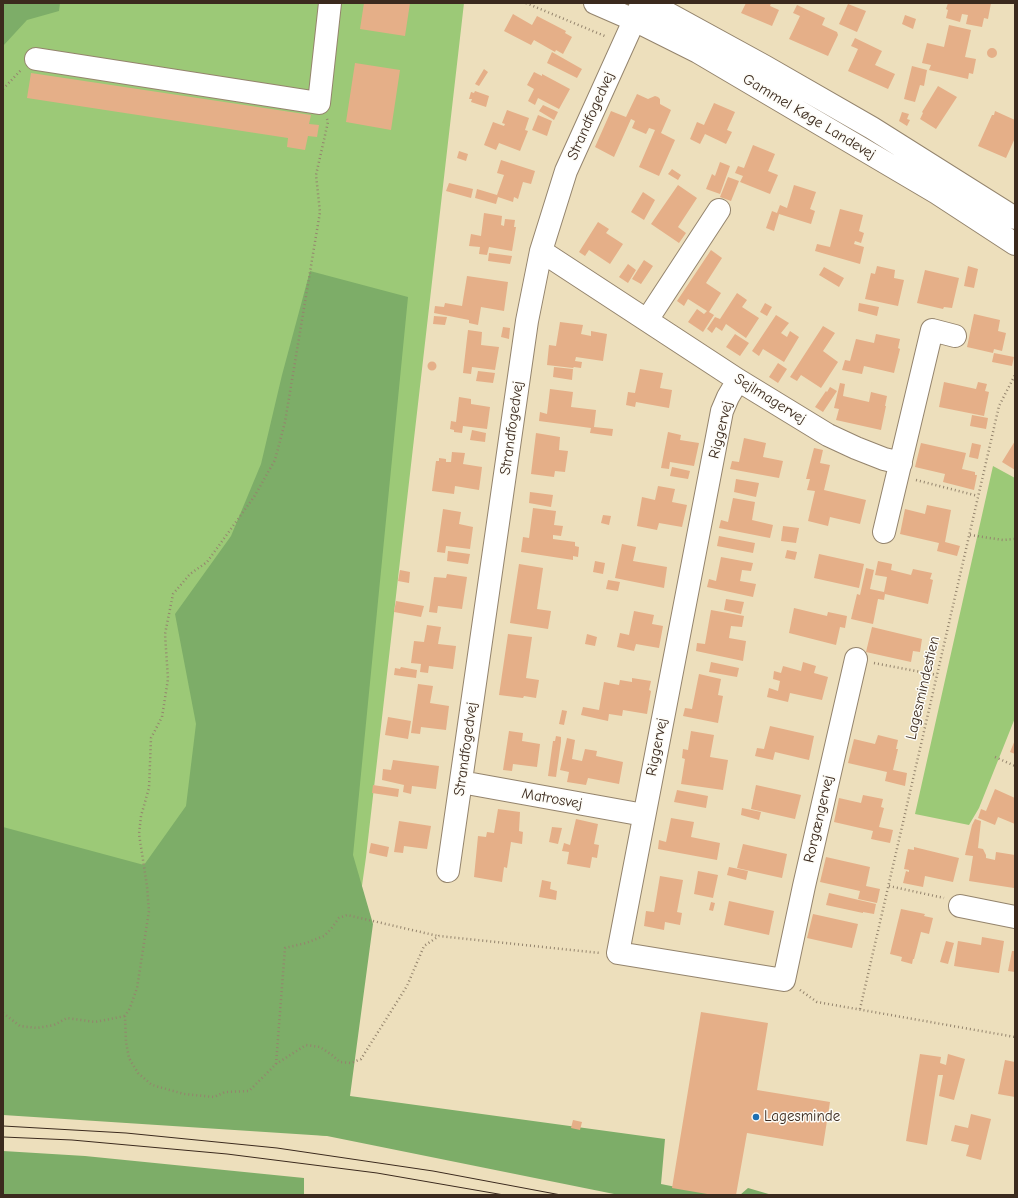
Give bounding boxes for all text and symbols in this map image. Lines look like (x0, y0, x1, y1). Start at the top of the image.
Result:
street label: Strandfogedvej (564, 69, 618, 163)
street label: Gammel Køge Landevej (739, 70, 879, 164)
street label: Sejlmagervej (731, 370, 809, 428)
street label: Strandfogedvej (497, 380, 527, 476)
street label: Riggervej (705, 399, 737, 461)
street label: Lagesmindestien (902, 634, 944, 742)
street label: Strandfogedvej (451, 701, 481, 797)
street label: Riggervej (643, 716, 671, 778)
street label: Rorgængervej (800, 774, 838, 864)
street label: Matrosvej (520, 785, 584, 813)
place label: Lagesminde (764, 1108, 840, 1126)
marker: Lagesminde (751, 1112, 761, 1122)

